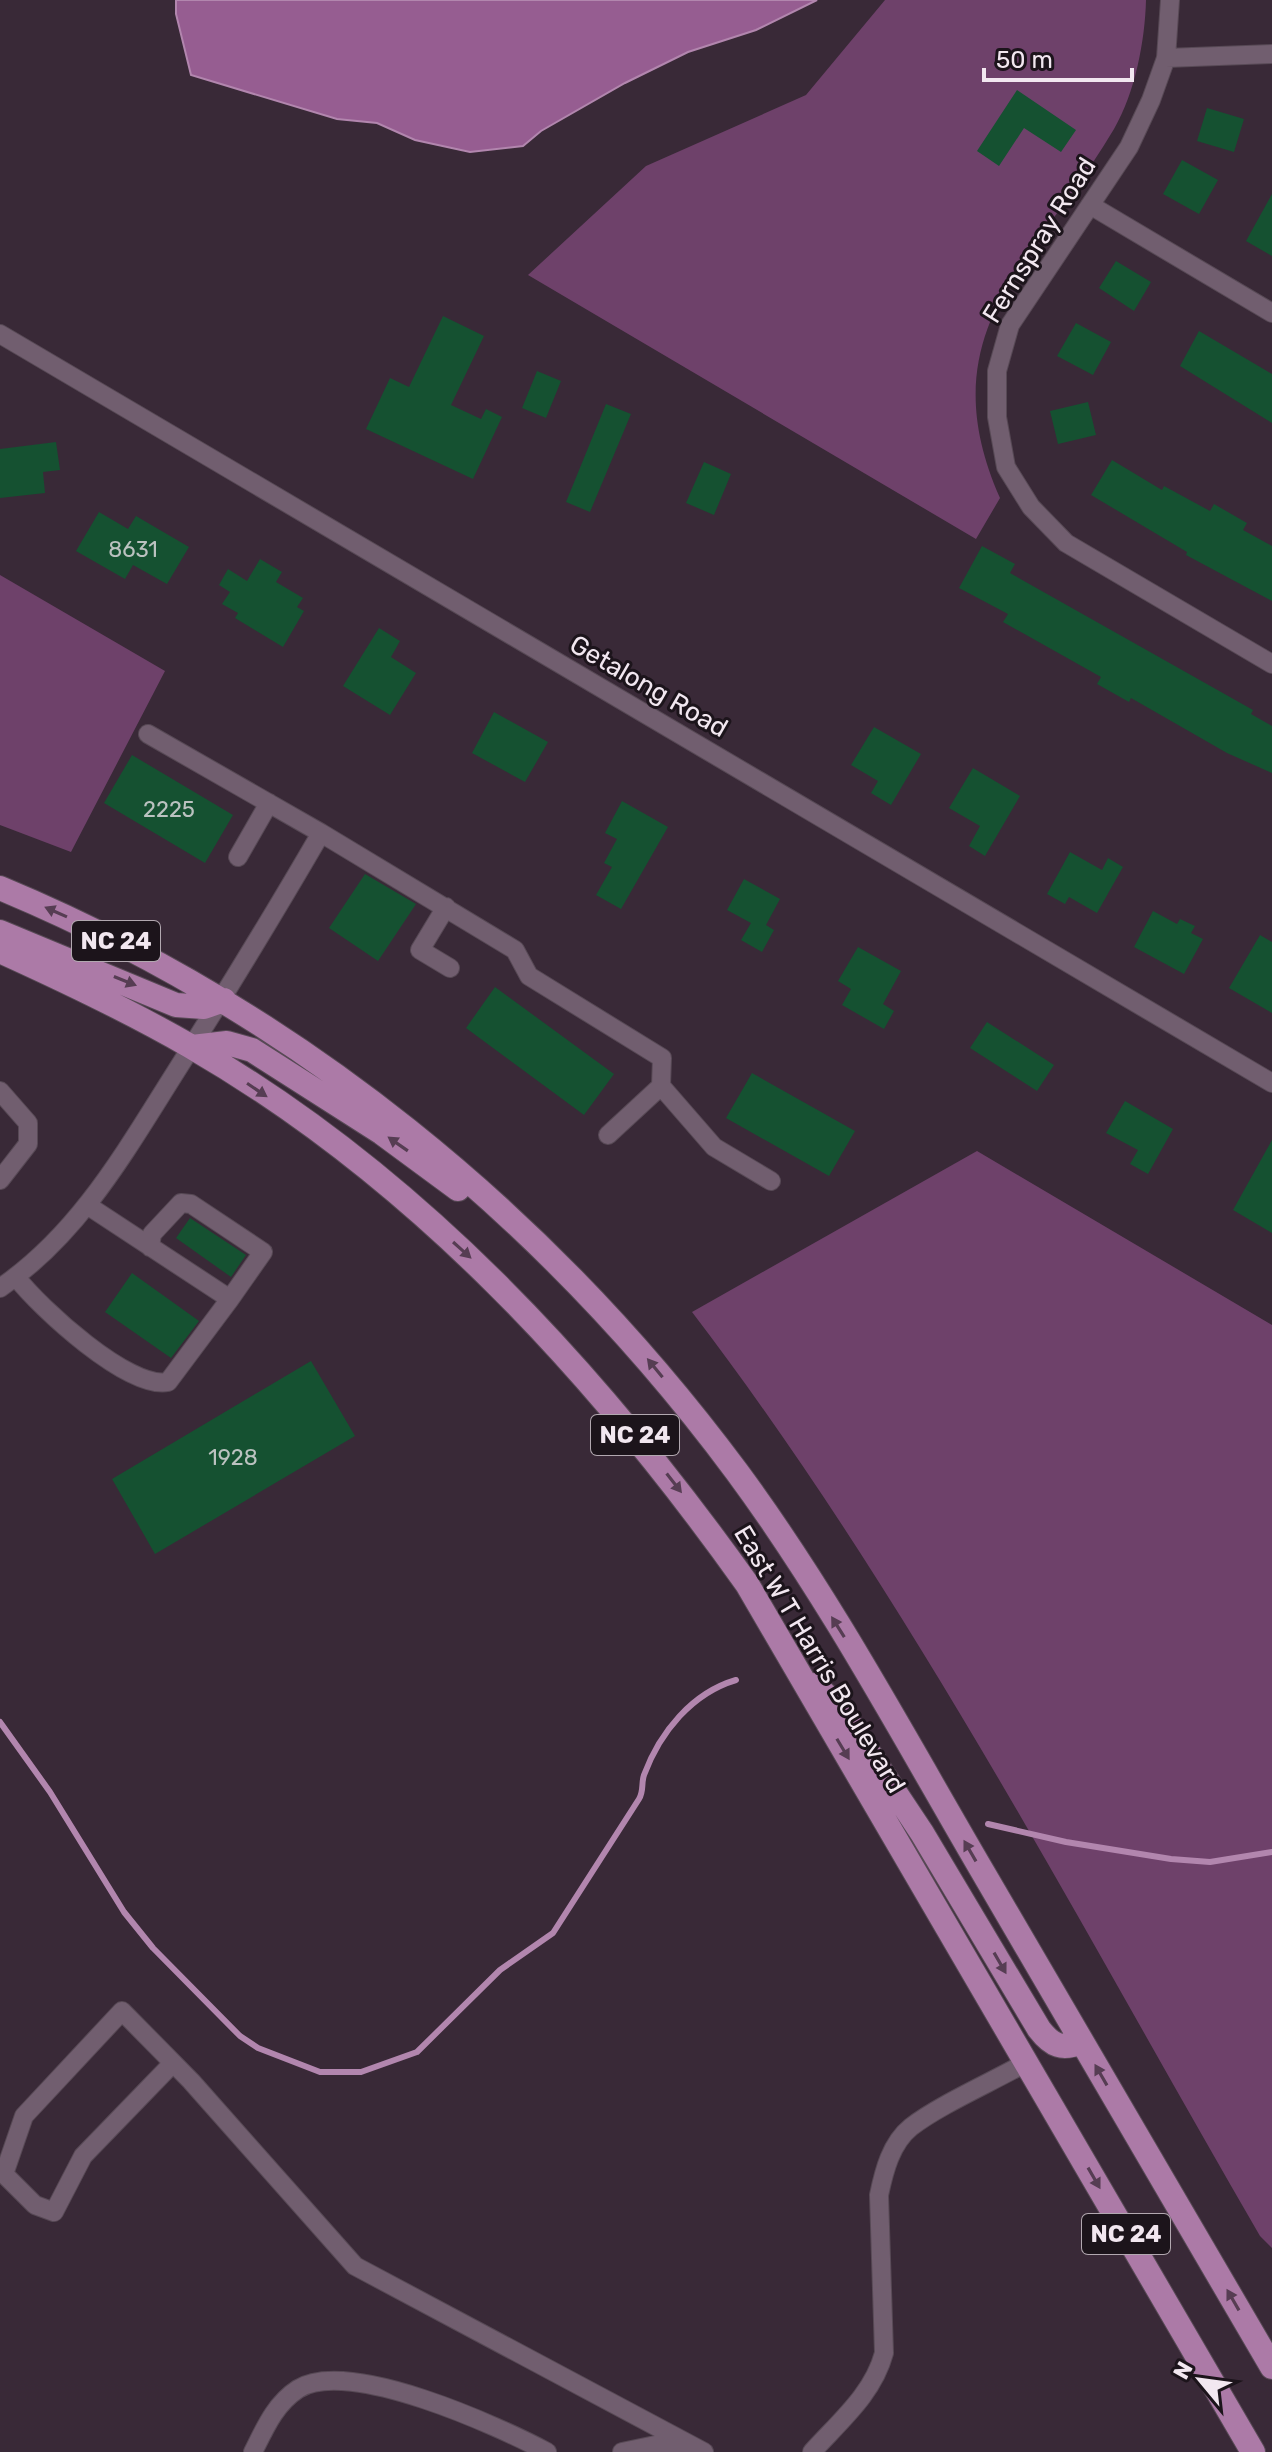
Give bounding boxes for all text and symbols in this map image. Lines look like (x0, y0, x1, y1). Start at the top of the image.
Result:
scale bar (984, 32, 1132, 82)
text: 50 m (996, 46, 1053, 74)
street label: Fernspray Road (976, 152, 1103, 329)
house number: 8631 (108, 536, 158, 563)
street label: Getalong Road (564, 629, 733, 744)
house number: 2225 (143, 796, 195, 823)
one-way arrow (44, 906, 67, 919)
road number: NC 24 (72, 921, 160, 961)
one-way arrow (113, 975, 137, 988)
one-way arrow (246, 1082, 267, 1097)
one-way arrow (387, 1137, 408, 1152)
one-way arrow (452, 1240, 471, 1258)
one-way arrow (647, 1358, 663, 1378)
road number: NC 24 (591, 1415, 679, 1455)
house number: 1928 (208, 1444, 258, 1471)
one-way arrow (665, 1473, 682, 1493)
street label: East W T Harris Boulevard (727, 1520, 912, 1799)
one-way arrow (831, 1616, 845, 1638)
one-way arrow (836, 1738, 850, 1760)
one-way arrow (963, 1840, 977, 1862)
one-way arrow (993, 1952, 1007, 1974)
one-way arrow (1094, 2064, 1108, 2086)
one-way arrow (1087, 2167, 1101, 2189)
road number: NC 24 (1082, 2214, 1170, 2254)
one-way arrow (1226, 2289, 1240, 2311)
north arrow (1160, 2340, 1240, 2420)
text: N (1167, 2357, 1199, 2384)

